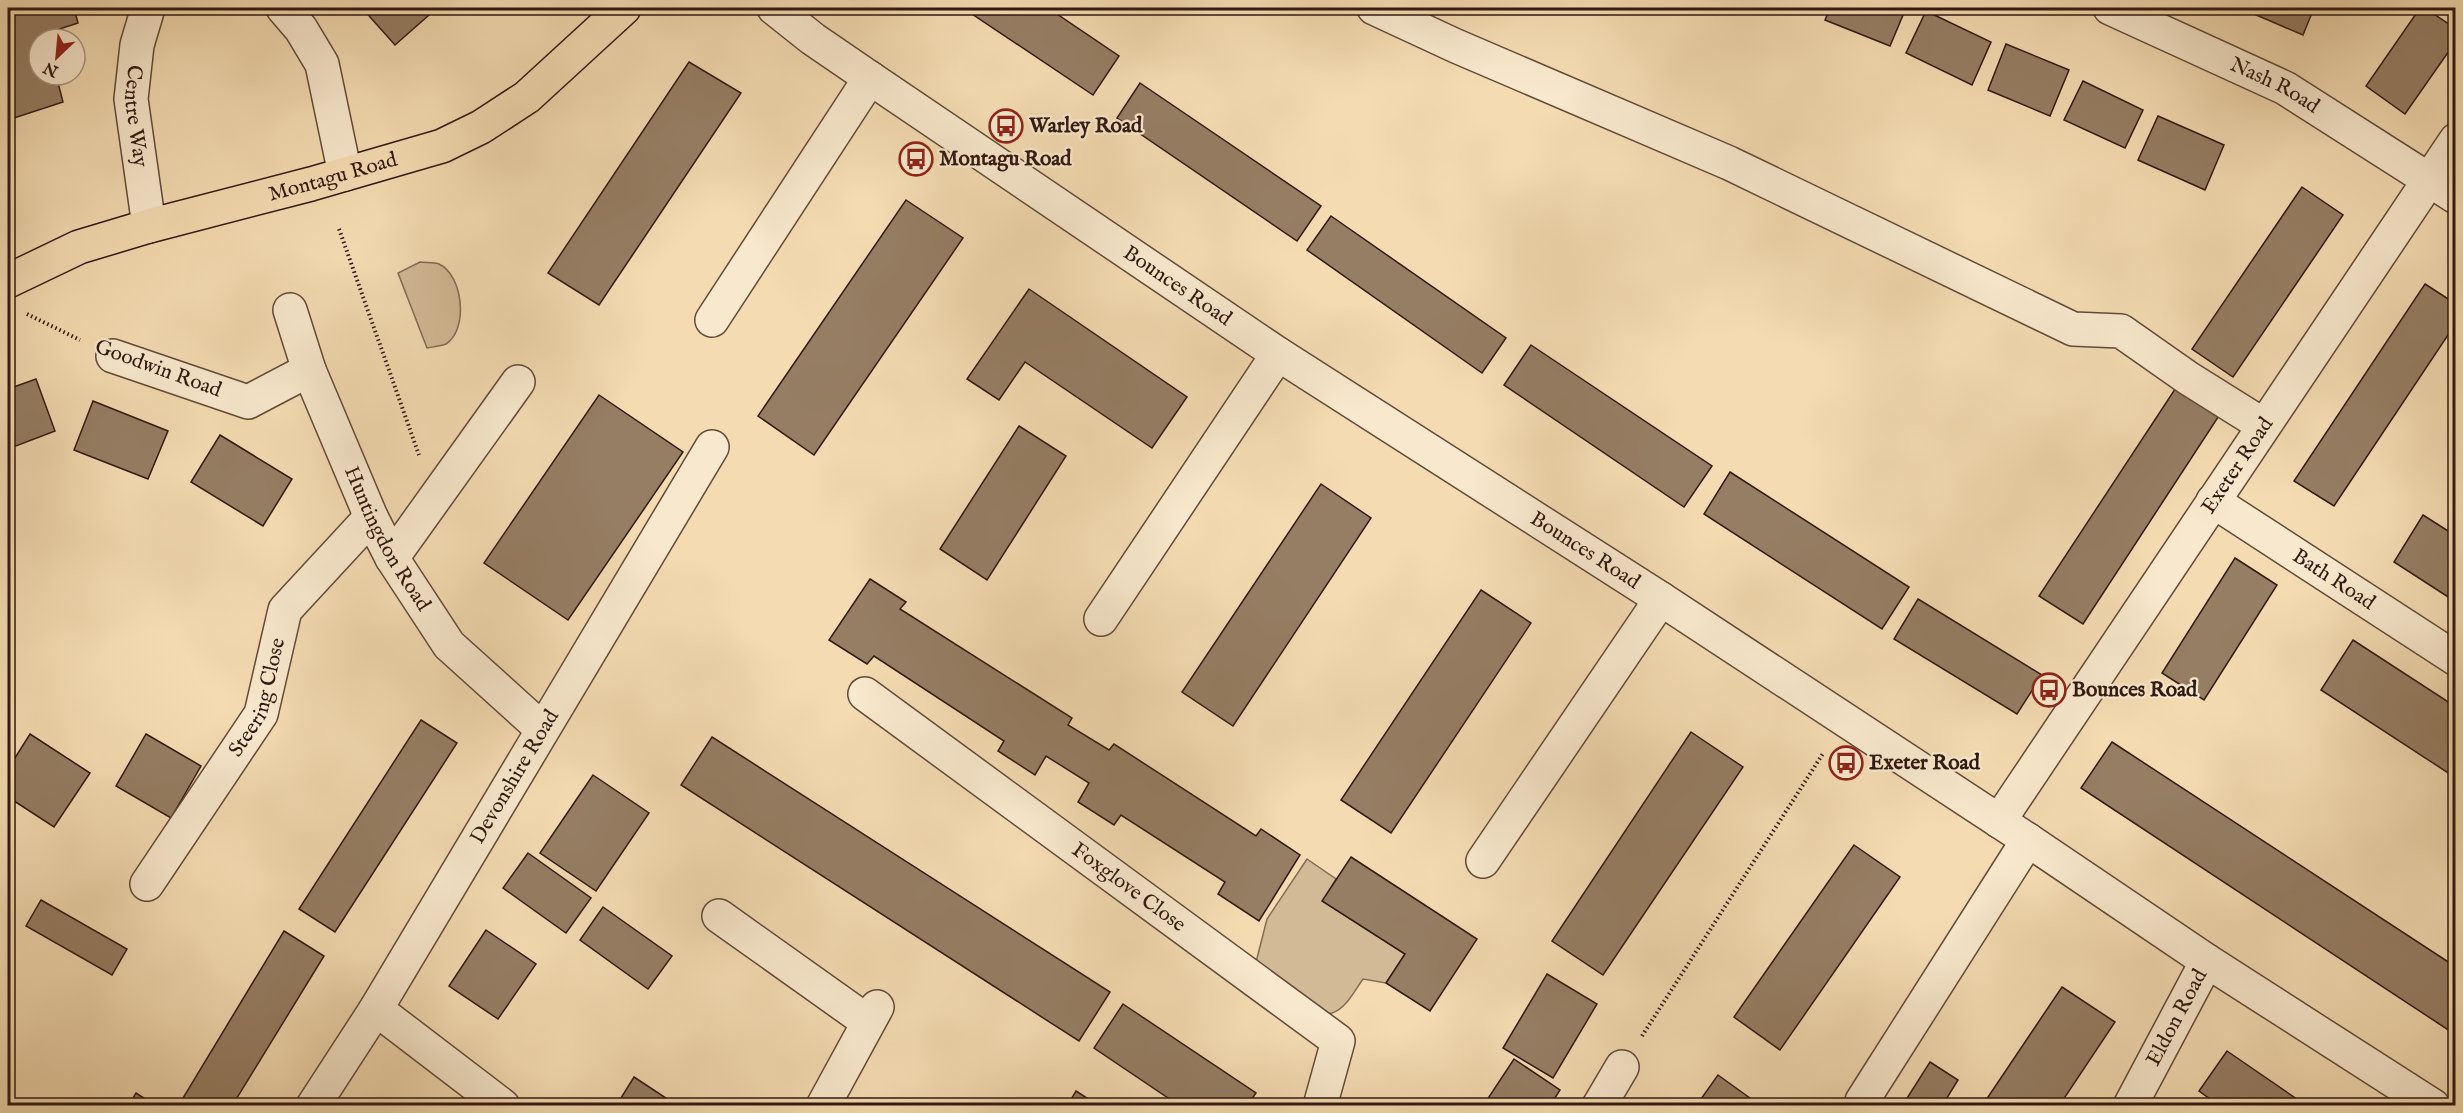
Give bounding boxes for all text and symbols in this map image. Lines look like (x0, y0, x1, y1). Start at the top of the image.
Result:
north arrow (27, 27, 87, 87)
street label: Nash Road (2226, 51, 2325, 120)
text: N (41, 57, 63, 81)
street label: Centre Way (117, 63, 154, 169)
bus stop icon: Warley Road (988, 108, 1024, 144)
place label: Warley Road (1028, 113, 1143, 140)
bus stop icon: Montagu Road (898, 141, 934, 177)
street label: Montagu Road (266, 146, 401, 208)
place label: Montagu Road (939, 146, 1072, 173)
street label: Bounces Road (1118, 240, 1238, 333)
street label: Goodwin Road (91, 334, 226, 405)
street label: Exeter Road (2195, 411, 2280, 519)
street label: Huntingdon Road (338, 462, 437, 617)
street label: Bounces Road (1525, 505, 1646, 596)
street label: Bath Road (2287, 543, 2381, 617)
street label: Steering Close (222, 635, 292, 762)
bus stop icon: Bounces Road (2031, 672, 2067, 708)
place label: Bounces Road (2072, 677, 2198, 704)
street label: Devonshire Road (464, 704, 566, 849)
bus stop icon: Exeter Road (1828, 745, 1864, 781)
place label: Exeter Road (1869, 750, 1981, 777)
street label: Foxglove Close (1066, 837, 1191, 938)
street label: Eldon Road (2140, 964, 2214, 1071)

